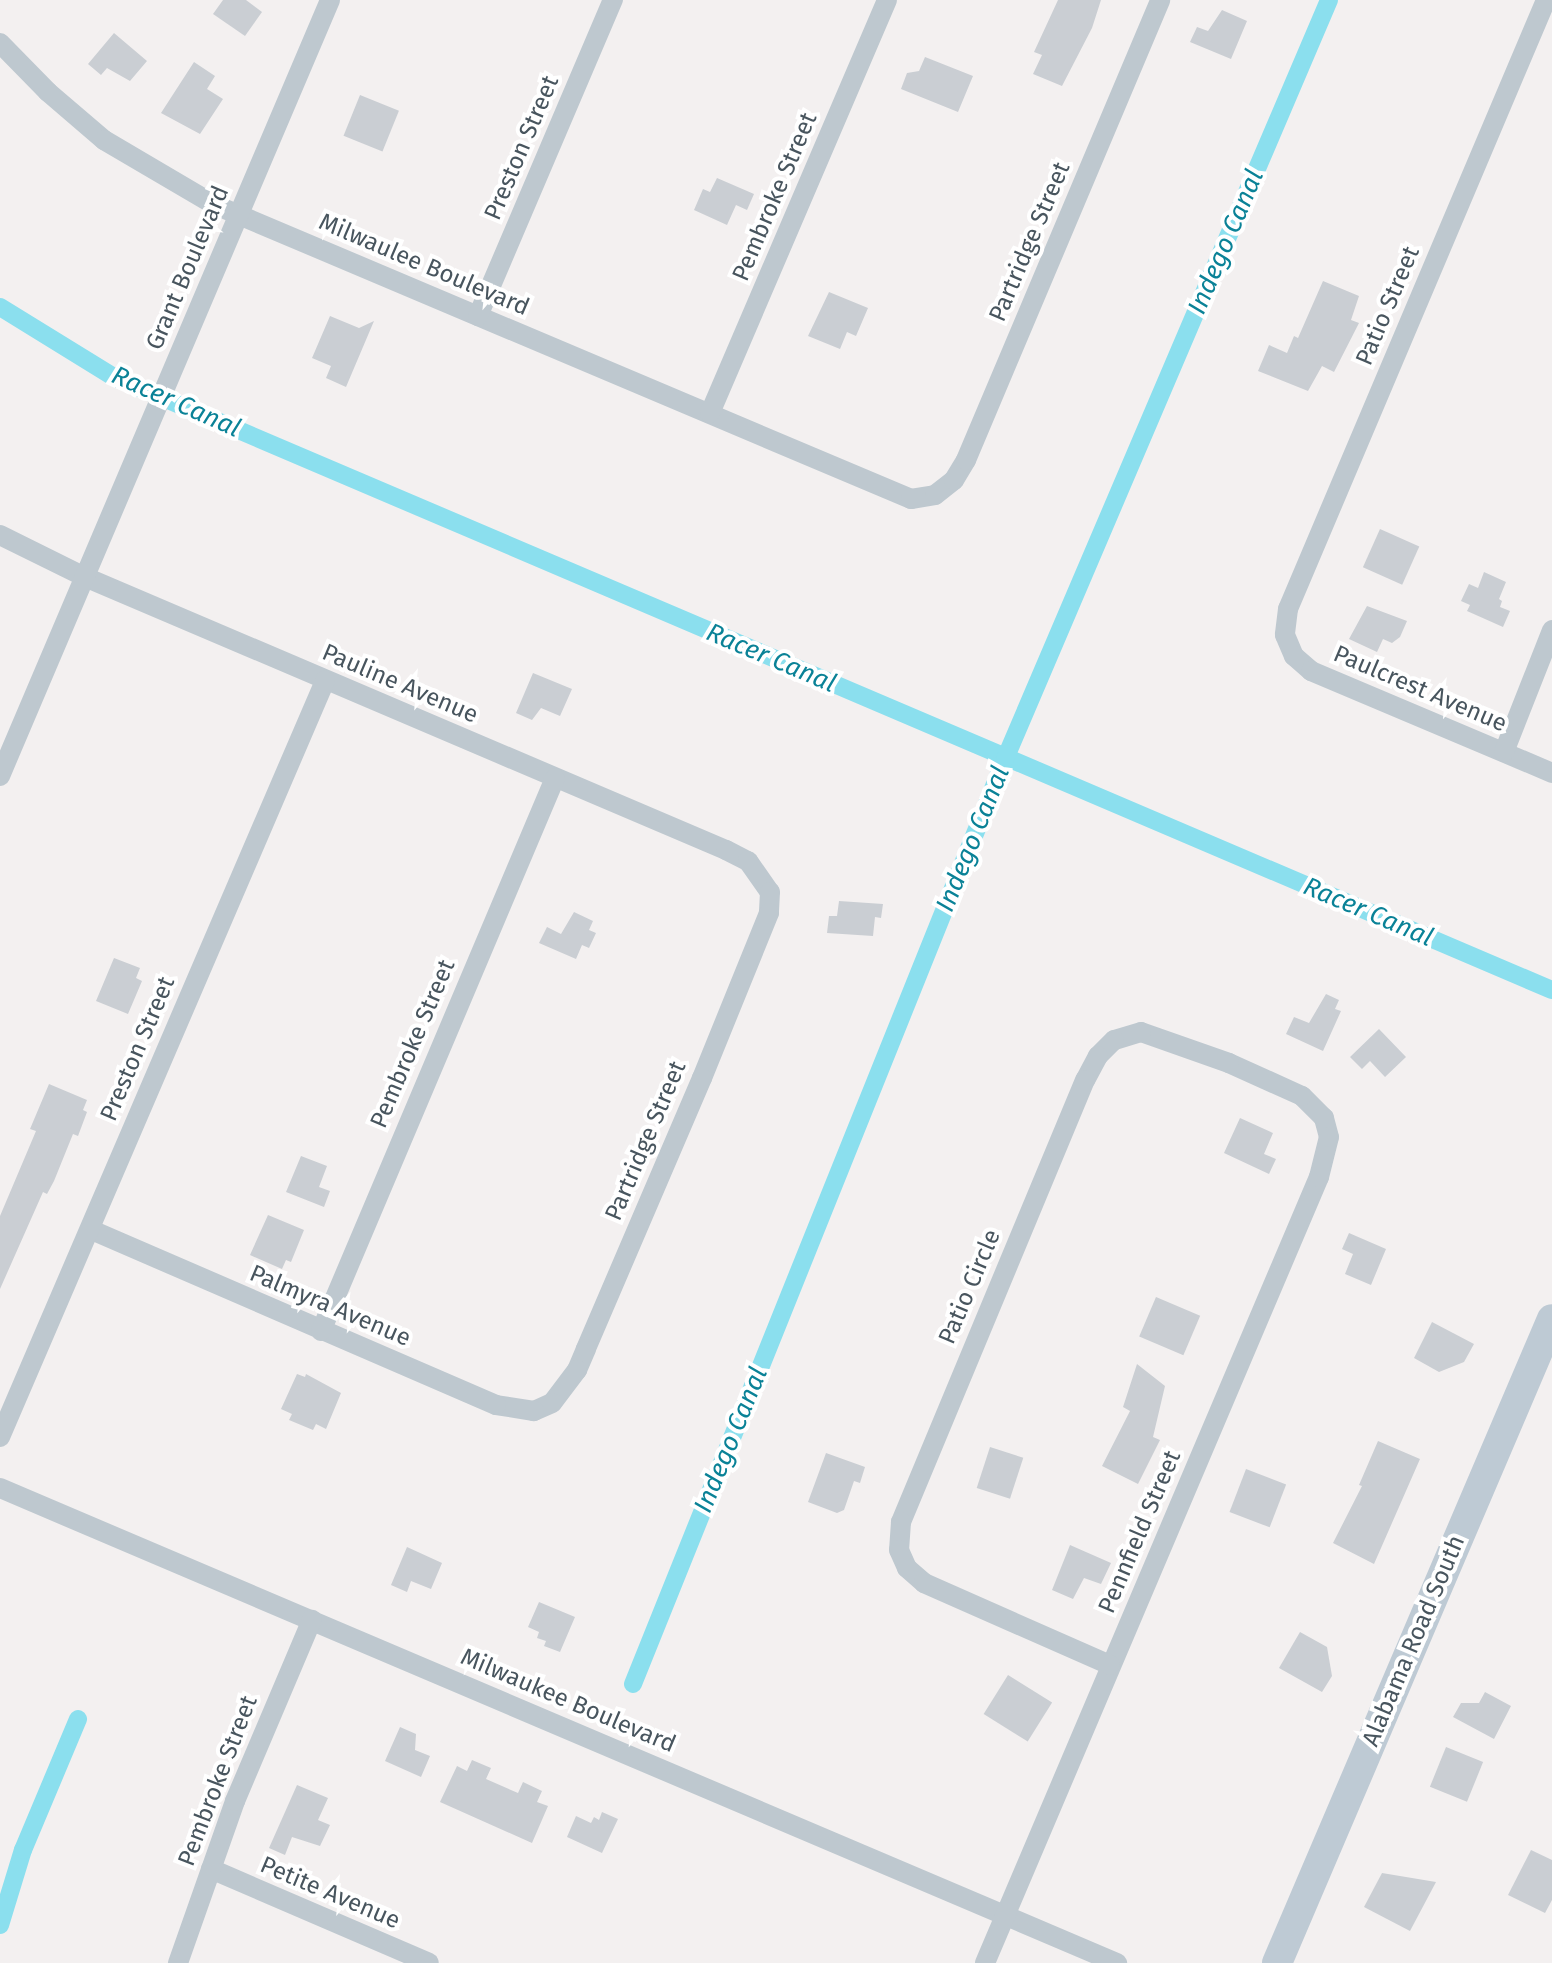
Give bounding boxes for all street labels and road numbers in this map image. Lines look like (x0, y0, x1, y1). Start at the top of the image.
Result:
street label: Preston Street (479, 71, 565, 225)
street label: Pembroke Street (727, 108, 823, 286)
street label: Partridge Street (983, 158, 1077, 326)
street label: Grant Boulevard (140, 182, 236, 354)
street label: Milwaulee Boulevard (314, 208, 534, 322)
street label: Patio Street (1350, 242, 1426, 370)
street label: Pauline Avenue (318, 638, 482, 730)
street label: Paulcrest Avenue (1329, 639, 1511, 739)
street label: Pembroke Street (365, 955, 461, 1133)
street label: Preston Street (95, 972, 181, 1126)
street label: Partridge Street (599, 1057, 693, 1225)
street label: Patio Circle (933, 1225, 1007, 1349)
street label: Palmyra Avenue (245, 1259, 415, 1353)
street label: Pennfield Street (1093, 1446, 1187, 1618)
street label: Alabama Road South (1357, 1531, 1471, 1751)
street label: Milwaukee Boulevard (456, 1643, 680, 1759)
street label: Pembroke Street (172, 1692, 264, 1870)
street label: Petite Avenue (256, 1851, 404, 1935)

